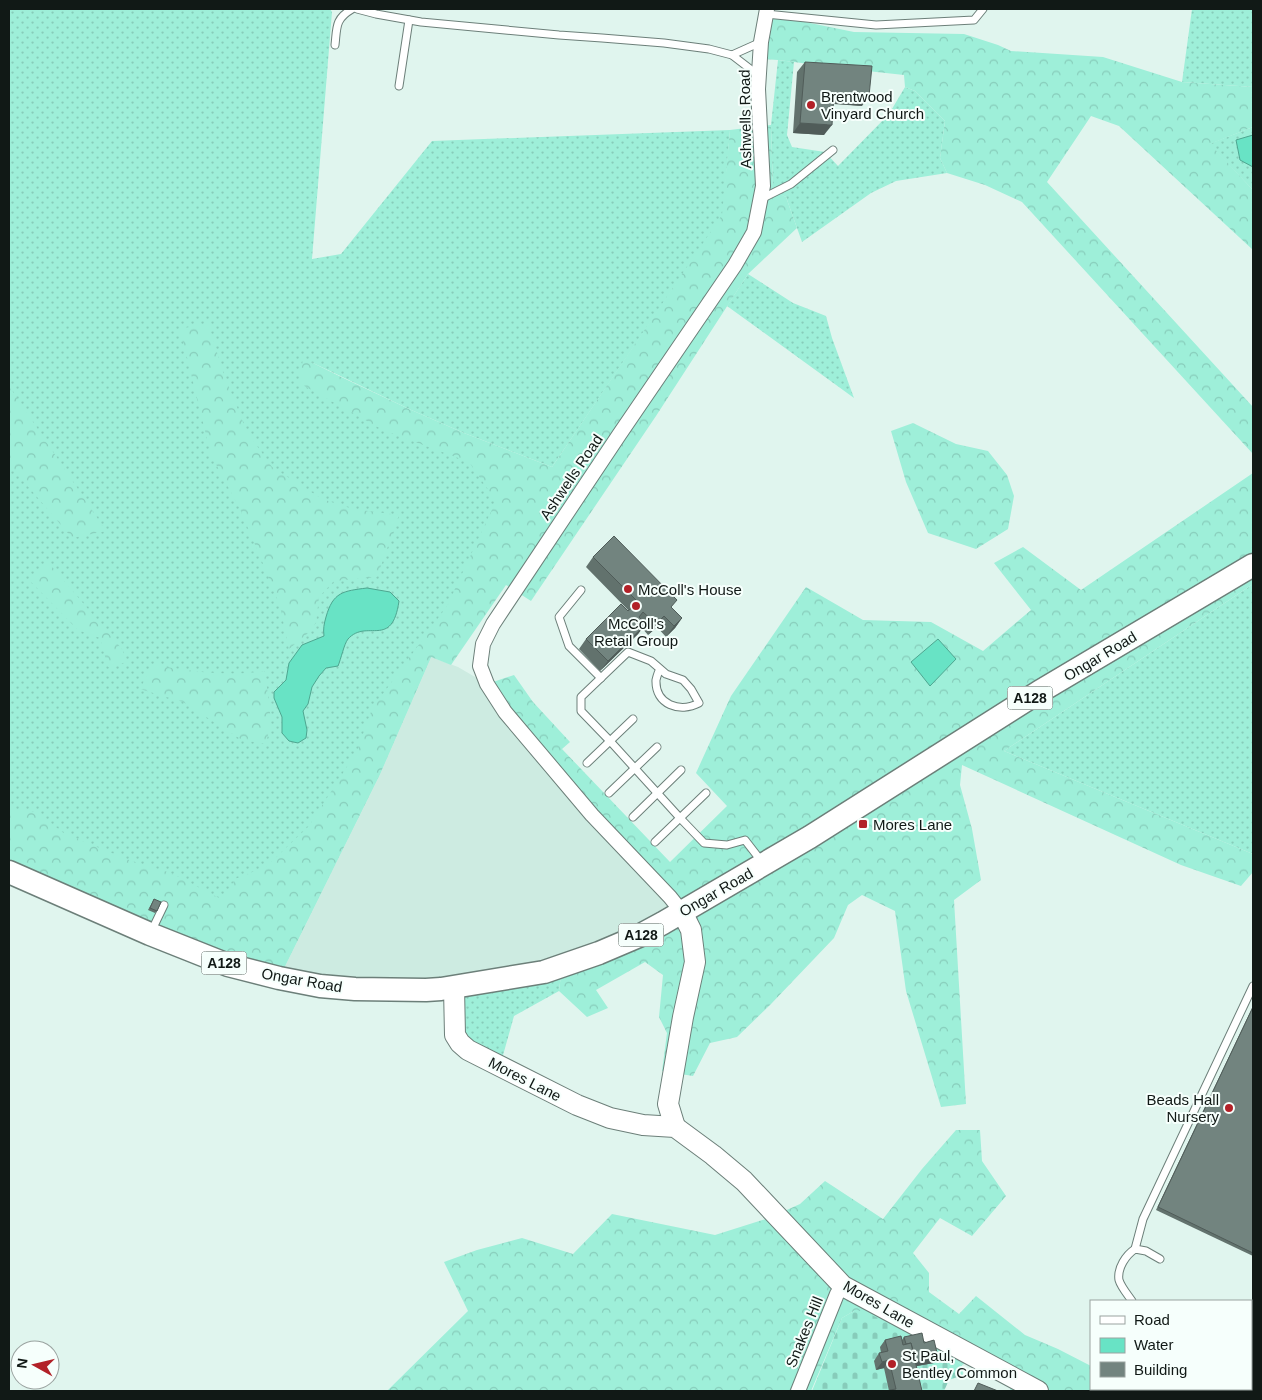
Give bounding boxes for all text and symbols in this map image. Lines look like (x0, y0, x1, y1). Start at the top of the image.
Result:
street label: Ashwells Road (736, 69, 754, 169)
place label: Brentwood Vinyard Church (821, 88, 924, 122)
marker: Brentwood Vinyard Church (805, 99, 817, 111)
street label: Ashwells Road (536, 431, 606, 523)
place label: McColl's House (638, 581, 742, 598)
marker: McColl's House (622, 583, 634, 595)
marker: McColl's Retail Group (630, 600, 642, 612)
place label: McColl's Retail Group (594, 615, 678, 649)
street label: Ongar Road (1061, 628, 1139, 684)
road number: A128 (1008, 686, 1052, 710)
place label: Mores Lane (873, 816, 952, 833)
marker: Mores Lane (857, 818, 869, 830)
street label: Ongar Road (676, 864, 756, 920)
road number: A128 (618, 924, 664, 946)
road number: A128 (202, 951, 246, 974)
street label: Ongar Road (260, 965, 344, 995)
street label: Mores Lane (486, 1053, 564, 1105)
place label: Beads Hall Nursery (1146, 1091, 1219, 1125)
marker: Beads Hall Nursery (1223, 1102, 1235, 1114)
street label: Mores Lane (840, 1277, 918, 1331)
street label: Snakes Hill (782, 1294, 826, 1370)
legend (1090, 1300, 1252, 1390)
text: Road (1134, 1311, 1170, 1328)
text: Water (1134, 1336, 1173, 1353)
north arrow (10, 1340, 60, 1390)
place label: St Paul, Bentley Common (902, 1347, 1017, 1381)
text: N (13, 1357, 31, 1369)
marker: St Paul, Bentley Common (886, 1358, 898, 1370)
text: Building (1134, 1361, 1187, 1378)

